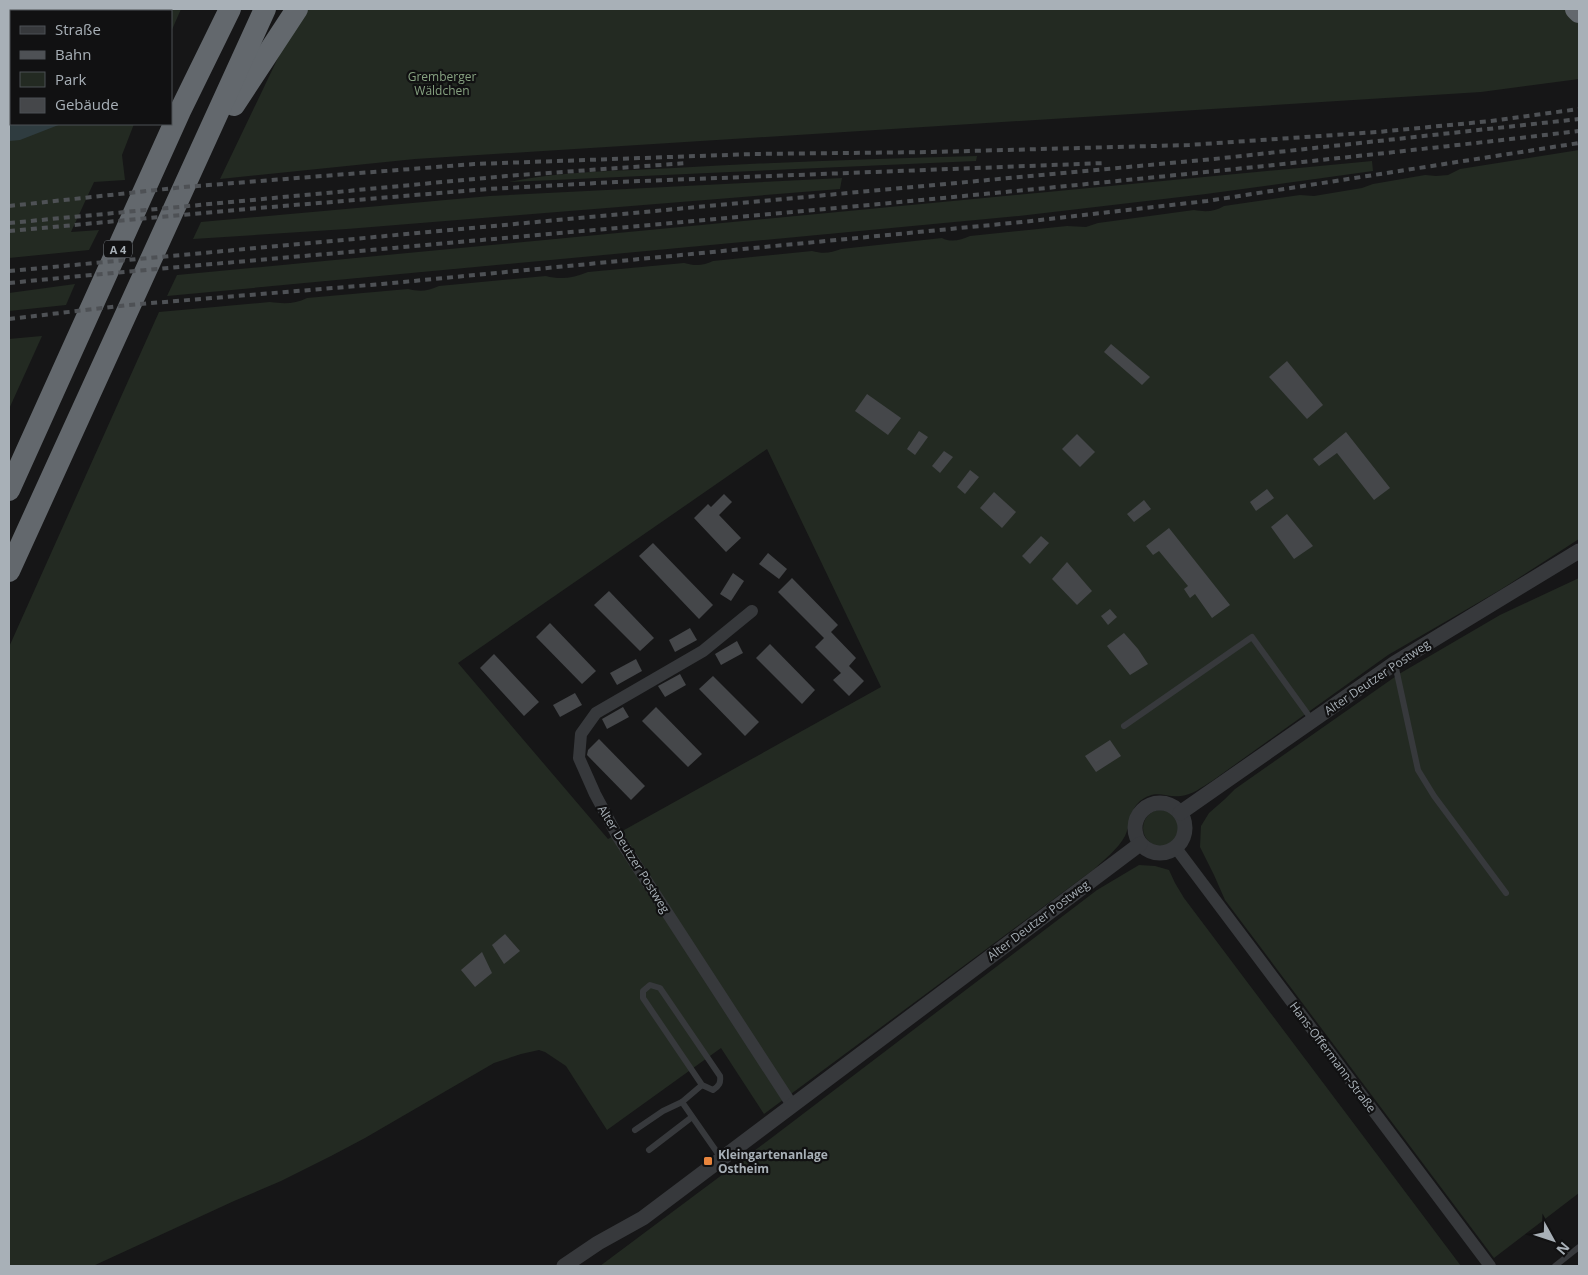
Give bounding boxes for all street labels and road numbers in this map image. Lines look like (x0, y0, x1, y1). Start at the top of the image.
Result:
road number: A 4 (104, 240, 132, 258)
street label: Alter Deutzer Postweg (1321, 635, 1434, 719)
street label: Alter Deutzer Postweg (594, 802, 674, 917)
street label: Alter Deutzer Postweg (983, 876, 1093, 964)
street label: Hans-Offermann-Straße (1286, 998, 1380, 1116)

